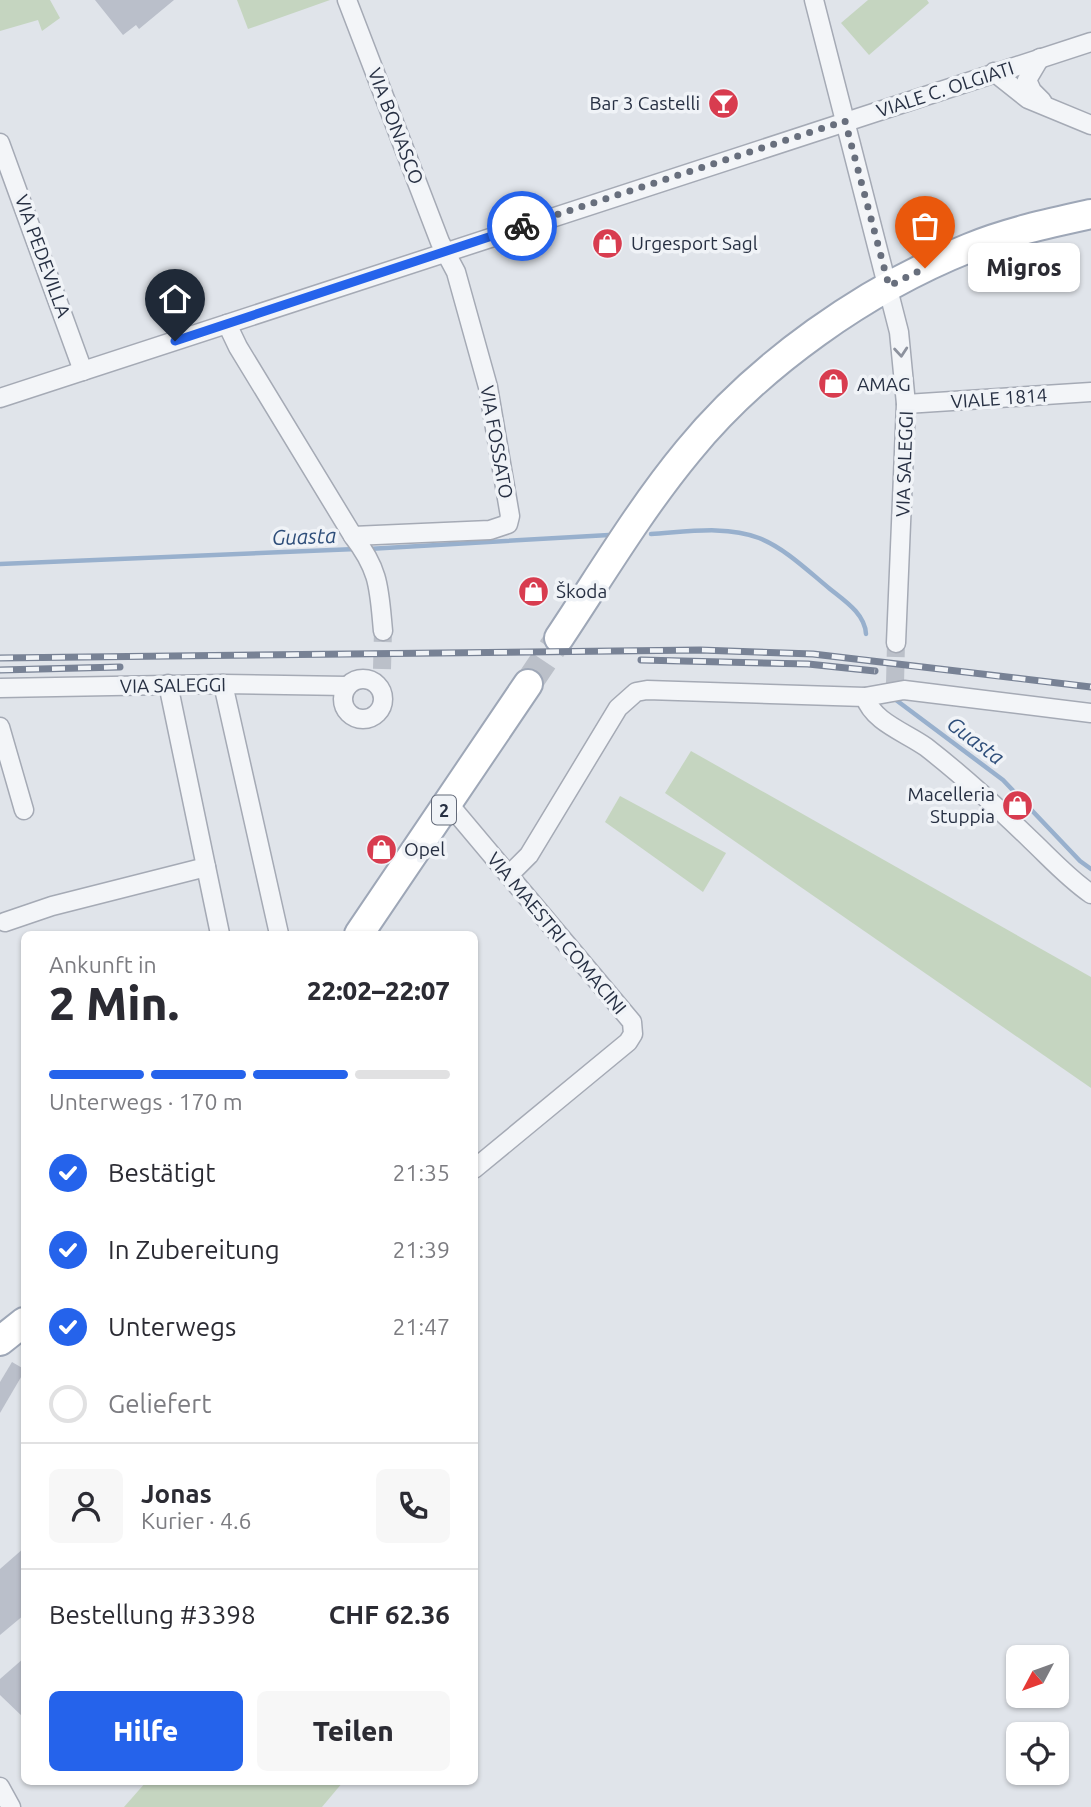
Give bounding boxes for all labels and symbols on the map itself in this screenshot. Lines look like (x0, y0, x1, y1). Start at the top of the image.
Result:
street label: VIALE C. OLGIATI (874, 56, 1016, 122)
street label: VIA BONASCO (364, 65, 428, 187)
bar icon: Bar 3 Castelli (706, 86, 740, 120)
place label: Bar 3 Castelli (589, 92, 700, 114)
courier (487, 191, 557, 261)
street label: VIA PEDEVILLA (11, 192, 76, 321)
pin (895, 196, 955, 268)
shop icon: Urgesport Sagl (591, 226, 625, 260)
place label: Urgesport Sagl (631, 232, 758, 254)
callout: Migros (967, 244, 1079, 292)
pin (145, 269, 205, 341)
one-way arrow (894, 347, 909, 358)
shop icon: AMAG (817, 367, 851, 401)
place label: AMAG (857, 373, 911, 395)
street label: VIA FOSSATO (476, 384, 518, 500)
street label: VIALE 1814 (950, 384, 1048, 412)
street label: VIA SALEGGI (891, 411, 917, 517)
water label: Guasta (271, 523, 337, 549)
shop icon: Škoda (516, 574, 550, 608)
place label: Škoda (556, 580, 607, 602)
street label: VIA SALEGGI (120, 673, 226, 697)
water label: Guasta (943, 711, 1009, 769)
place label: Macelleria Stuppia (907, 783, 995, 827)
shop icon: Macelleria Stuppia (1001, 788, 1035, 822)
road number: 2 (432, 796, 456, 824)
shop icon: Opel (364, 832, 398, 866)
place label: Opel (404, 838, 445, 860)
street label: VIA MAESTRI COMACINI (483, 848, 631, 1018)
north arrow (1006, 1645, 1069, 1708)

